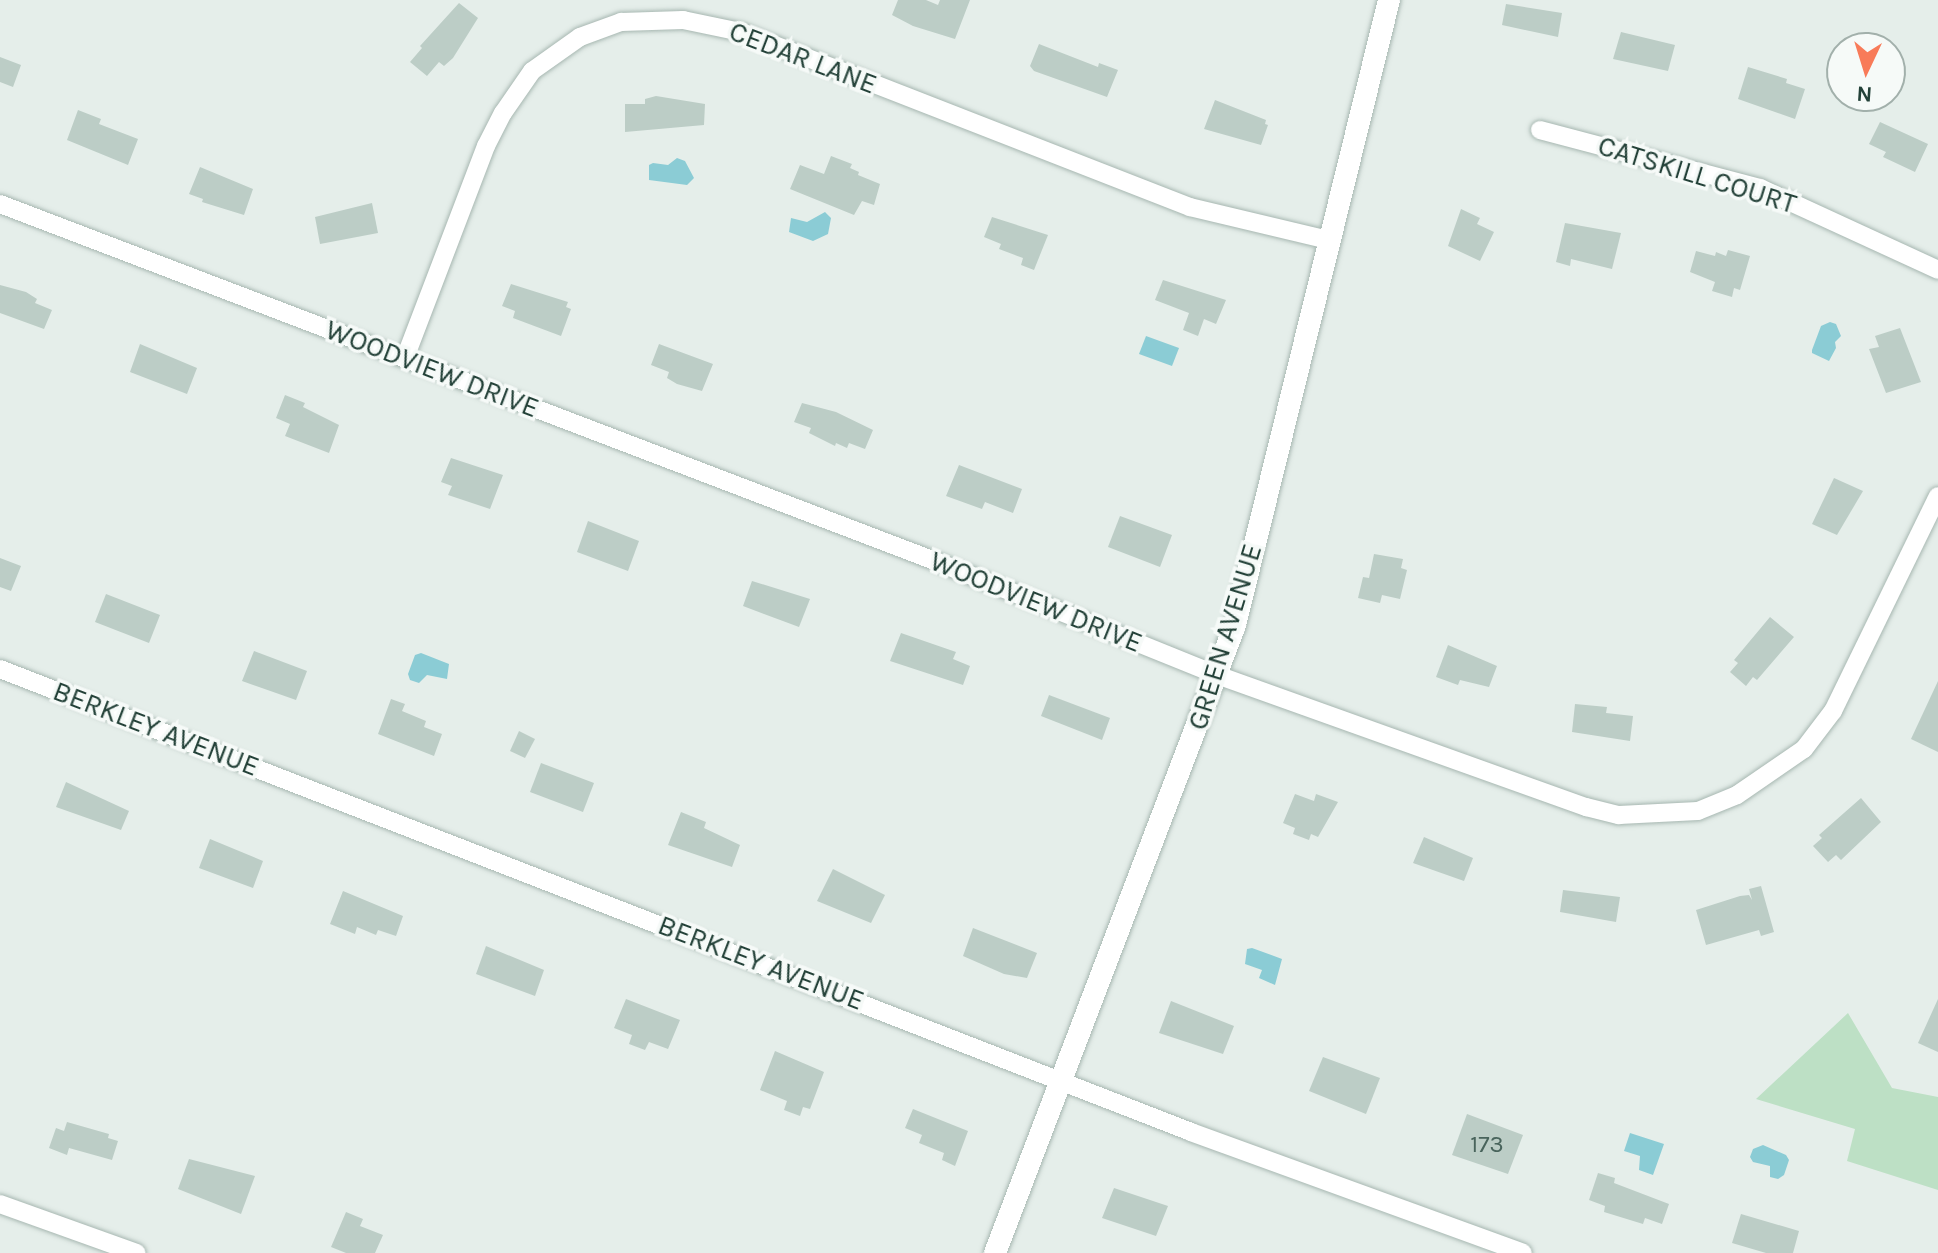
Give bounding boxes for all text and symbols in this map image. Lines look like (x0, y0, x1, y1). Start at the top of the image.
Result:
street label: CEDAR LANE (724, 14, 882, 102)
north arrow (1826, 32, 1906, 112)
text: N (1856, 80, 1873, 107)
street label: CATSKILL COURT (1594, 129, 1800, 221)
street label: WOODVIEW DRIVE (321, 313, 543, 425)
street label: GREEN AVENUE (1181, 540, 1269, 734)
street label: WOODVIEW DRIVE (925, 544, 1147, 660)
street label: BERKLEY AVENUE (48, 674, 264, 784)
street label: BERKLEY AVENUE (653, 908, 869, 1018)
house number: 173 (1470, 1131, 1504, 1159)

